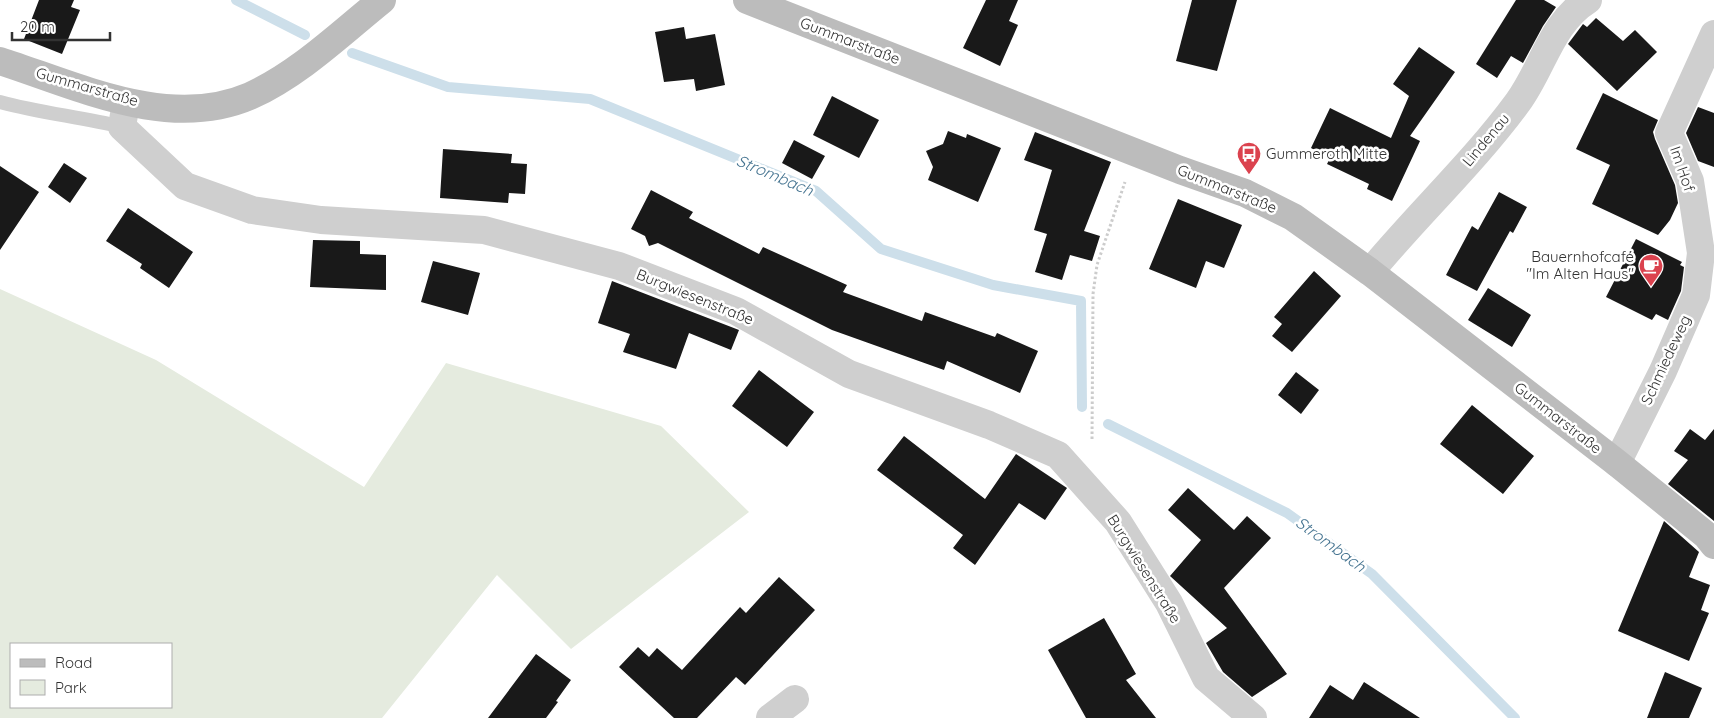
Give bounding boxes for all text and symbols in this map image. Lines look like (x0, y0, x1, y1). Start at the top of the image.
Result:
scale bar (12, 10, 110, 42)
street label: Gummarstraße (797, 13, 903, 68)
text: 20 m (20, 17, 55, 36)
street label: Gummarstraße (34, 63, 140, 110)
street label: Lindenau (1458, 109, 1513, 170)
bus stop icon: Gummeroth Mitte (1236, 141, 1262, 175)
place label: Gummeroth Mitte (1266, 144, 1387, 163)
street label: Im Hof (1666, 144, 1699, 195)
water label: Strombach (734, 150, 817, 200)
street label: Gummarstraße (1175, 160, 1280, 217)
place label: Bauernhofcafé "Im Alten Haus" (1526, 247, 1634, 283)
cafe icon: Bauernhofcafé "Im Alten Haus" (1638, 253, 1664, 287)
street label: Burgwiesenstraße (634, 264, 757, 329)
street label: Schmiedeweg (1637, 312, 1695, 408)
street label: Gummarstraße (1511, 378, 1606, 458)
street label: Burgwiesenstraße (1103, 511, 1186, 627)
water label: Strombach (1292, 512, 1370, 577)
legend (10, 643, 172, 708)
text: Road (55, 653, 92, 672)
text: Park (55, 678, 87, 697)

